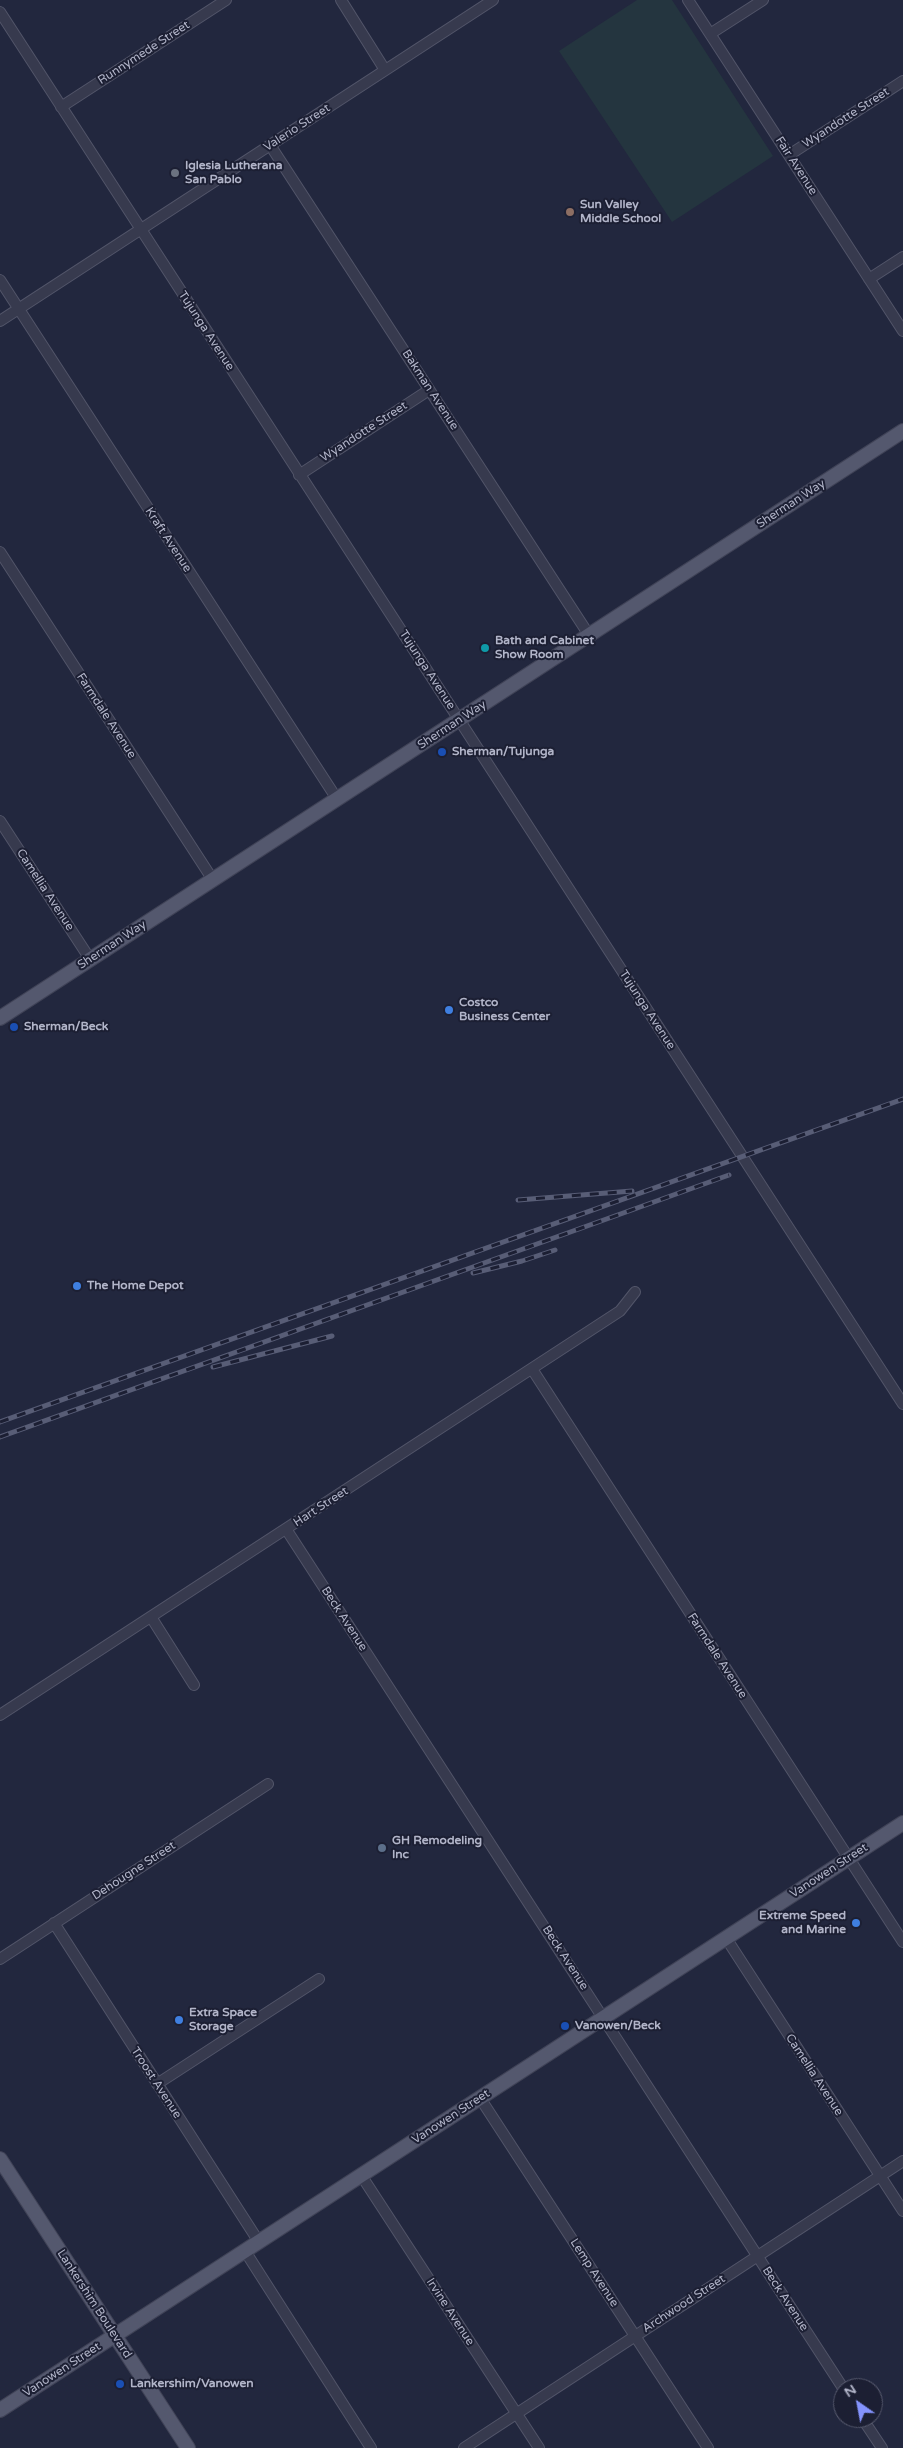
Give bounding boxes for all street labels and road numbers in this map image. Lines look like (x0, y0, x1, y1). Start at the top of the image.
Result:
street label: Runnymede Street (95, 18, 193, 88)
street label: Wyandotte Street (800, 85, 892, 151)
street label: Valerio Street (261, 101, 333, 155)
street label: Fair Avenue (772, 134, 820, 198)
street label: Tujunga Avenue (175, 289, 237, 373)
street label: Bakman Avenue (399, 347, 461, 433)
street label: Wyandotte Street (318, 399, 410, 465)
street label: Sherman Way (754, 476, 828, 532)
street label: Kraft Avenue (142, 505, 194, 575)
street label: Tujunga Avenue (396, 628, 458, 712)
street label: Farmdale Avenue (73, 671, 139, 761)
street label: Sherman Way (415, 697, 489, 753)
street label: Camellia Avenue (13, 846, 77, 934)
street label: Sherman Way (75, 917, 149, 973)
street label: Tujunga Avenue (616, 968, 678, 1052)
street label: Hart Street (291, 1484, 351, 1530)
street label: Beck Avenue (318, 1584, 370, 1654)
street label: Farmdale Avenue (684, 1611, 750, 1701)
street label: Dehougne Street (90, 1839, 178, 1903)
street label: Vanowen Street (787, 1840, 871, 1902)
street label: Beck Avenue (539, 1923, 591, 1993)
street label: Camellia Avenue (782, 2031, 846, 2119)
street label: Troost Avenue (128, 2045, 184, 2121)
street label: Vanowen Street (409, 2086, 493, 2148)
street label: Lemp Avenue (567, 2236, 621, 2310)
street label: Lankershim Boulevard (53, 2247, 135, 2361)
street label: Beck Avenue (759, 2264, 811, 2334)
street label: Archwood Street (640, 2272, 728, 2336)
street label: Irvine Avenue (423, 2276, 477, 2348)
street label: Vanowen Street (20, 2339, 104, 2401)

